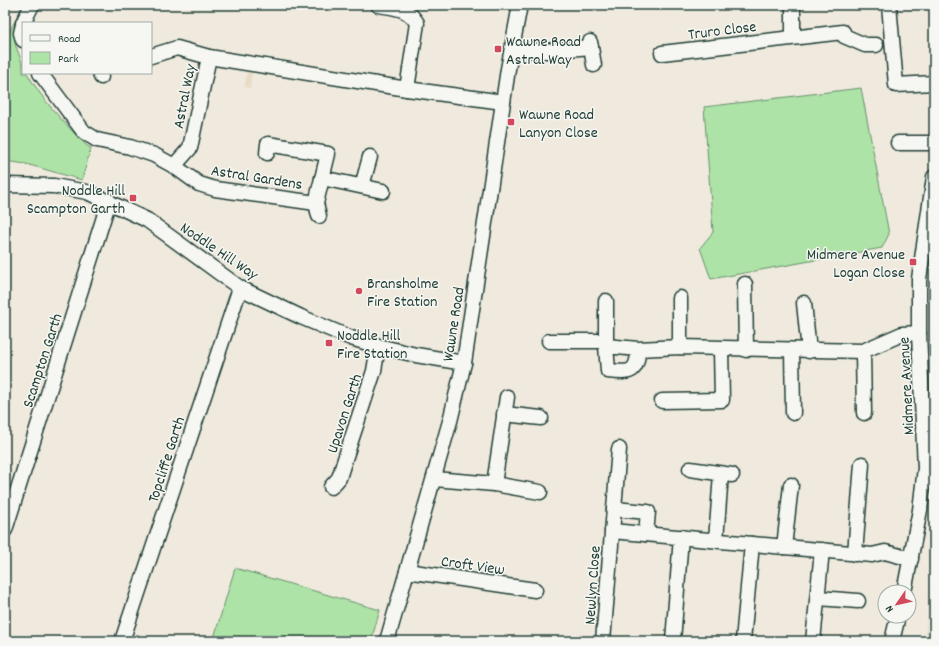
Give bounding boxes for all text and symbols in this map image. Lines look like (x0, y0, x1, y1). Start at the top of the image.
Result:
street label: Truro Close (687, 16, 758, 47)
legend (22, 22, 152, 74)
text: Road (58, 31, 80, 48)
place label: Wawne Road Astral Way (506, 31, 581, 72)
marker: Wawne Road Astral Way (493, 44, 503, 54)
text: Park (58, 51, 79, 68)
street label: Astral Way (168, 62, 203, 131)
place label: Wawne Road Lanyon Close (519, 104, 598, 145)
marker: Wawne Road Lanyon Close (506, 117, 516, 127)
street label: Astral Gardens (209, 160, 304, 197)
place label: Noddle Hill Scampton Garth (27, 180, 125, 221)
marker: Noddle Hill Scampton Garth (128, 193, 138, 203)
street label: Noddle Hill Way (175, 217, 263, 287)
place label: Midmere Avenue Logan Close (807, 244, 905, 285)
marker: Midmere Avenue Logan Close (908, 257, 918, 267)
place label: Bransholme Fire Station (367, 273, 438, 314)
marker: Bransholme Fire Station (354, 286, 364, 296)
street label: Wawne Road (437, 286, 472, 363)
street label: Scampton Garth (17, 311, 69, 411)
place label: Noddle Hill Fire Station (337, 325, 408, 366)
street label: Midmere Avenue (893, 336, 922, 436)
marker: Noddle Hill Fire Station (324, 338, 334, 348)
street label: Upavon Garth (322, 371, 369, 456)
street label: Topcliffe Garth (143, 414, 192, 506)
street label: Newlyn Close (579, 545, 608, 625)
street label: Croft View (439, 551, 506, 582)
north arrow (877, 584, 917, 624)
text: N (882, 601, 899, 615)

